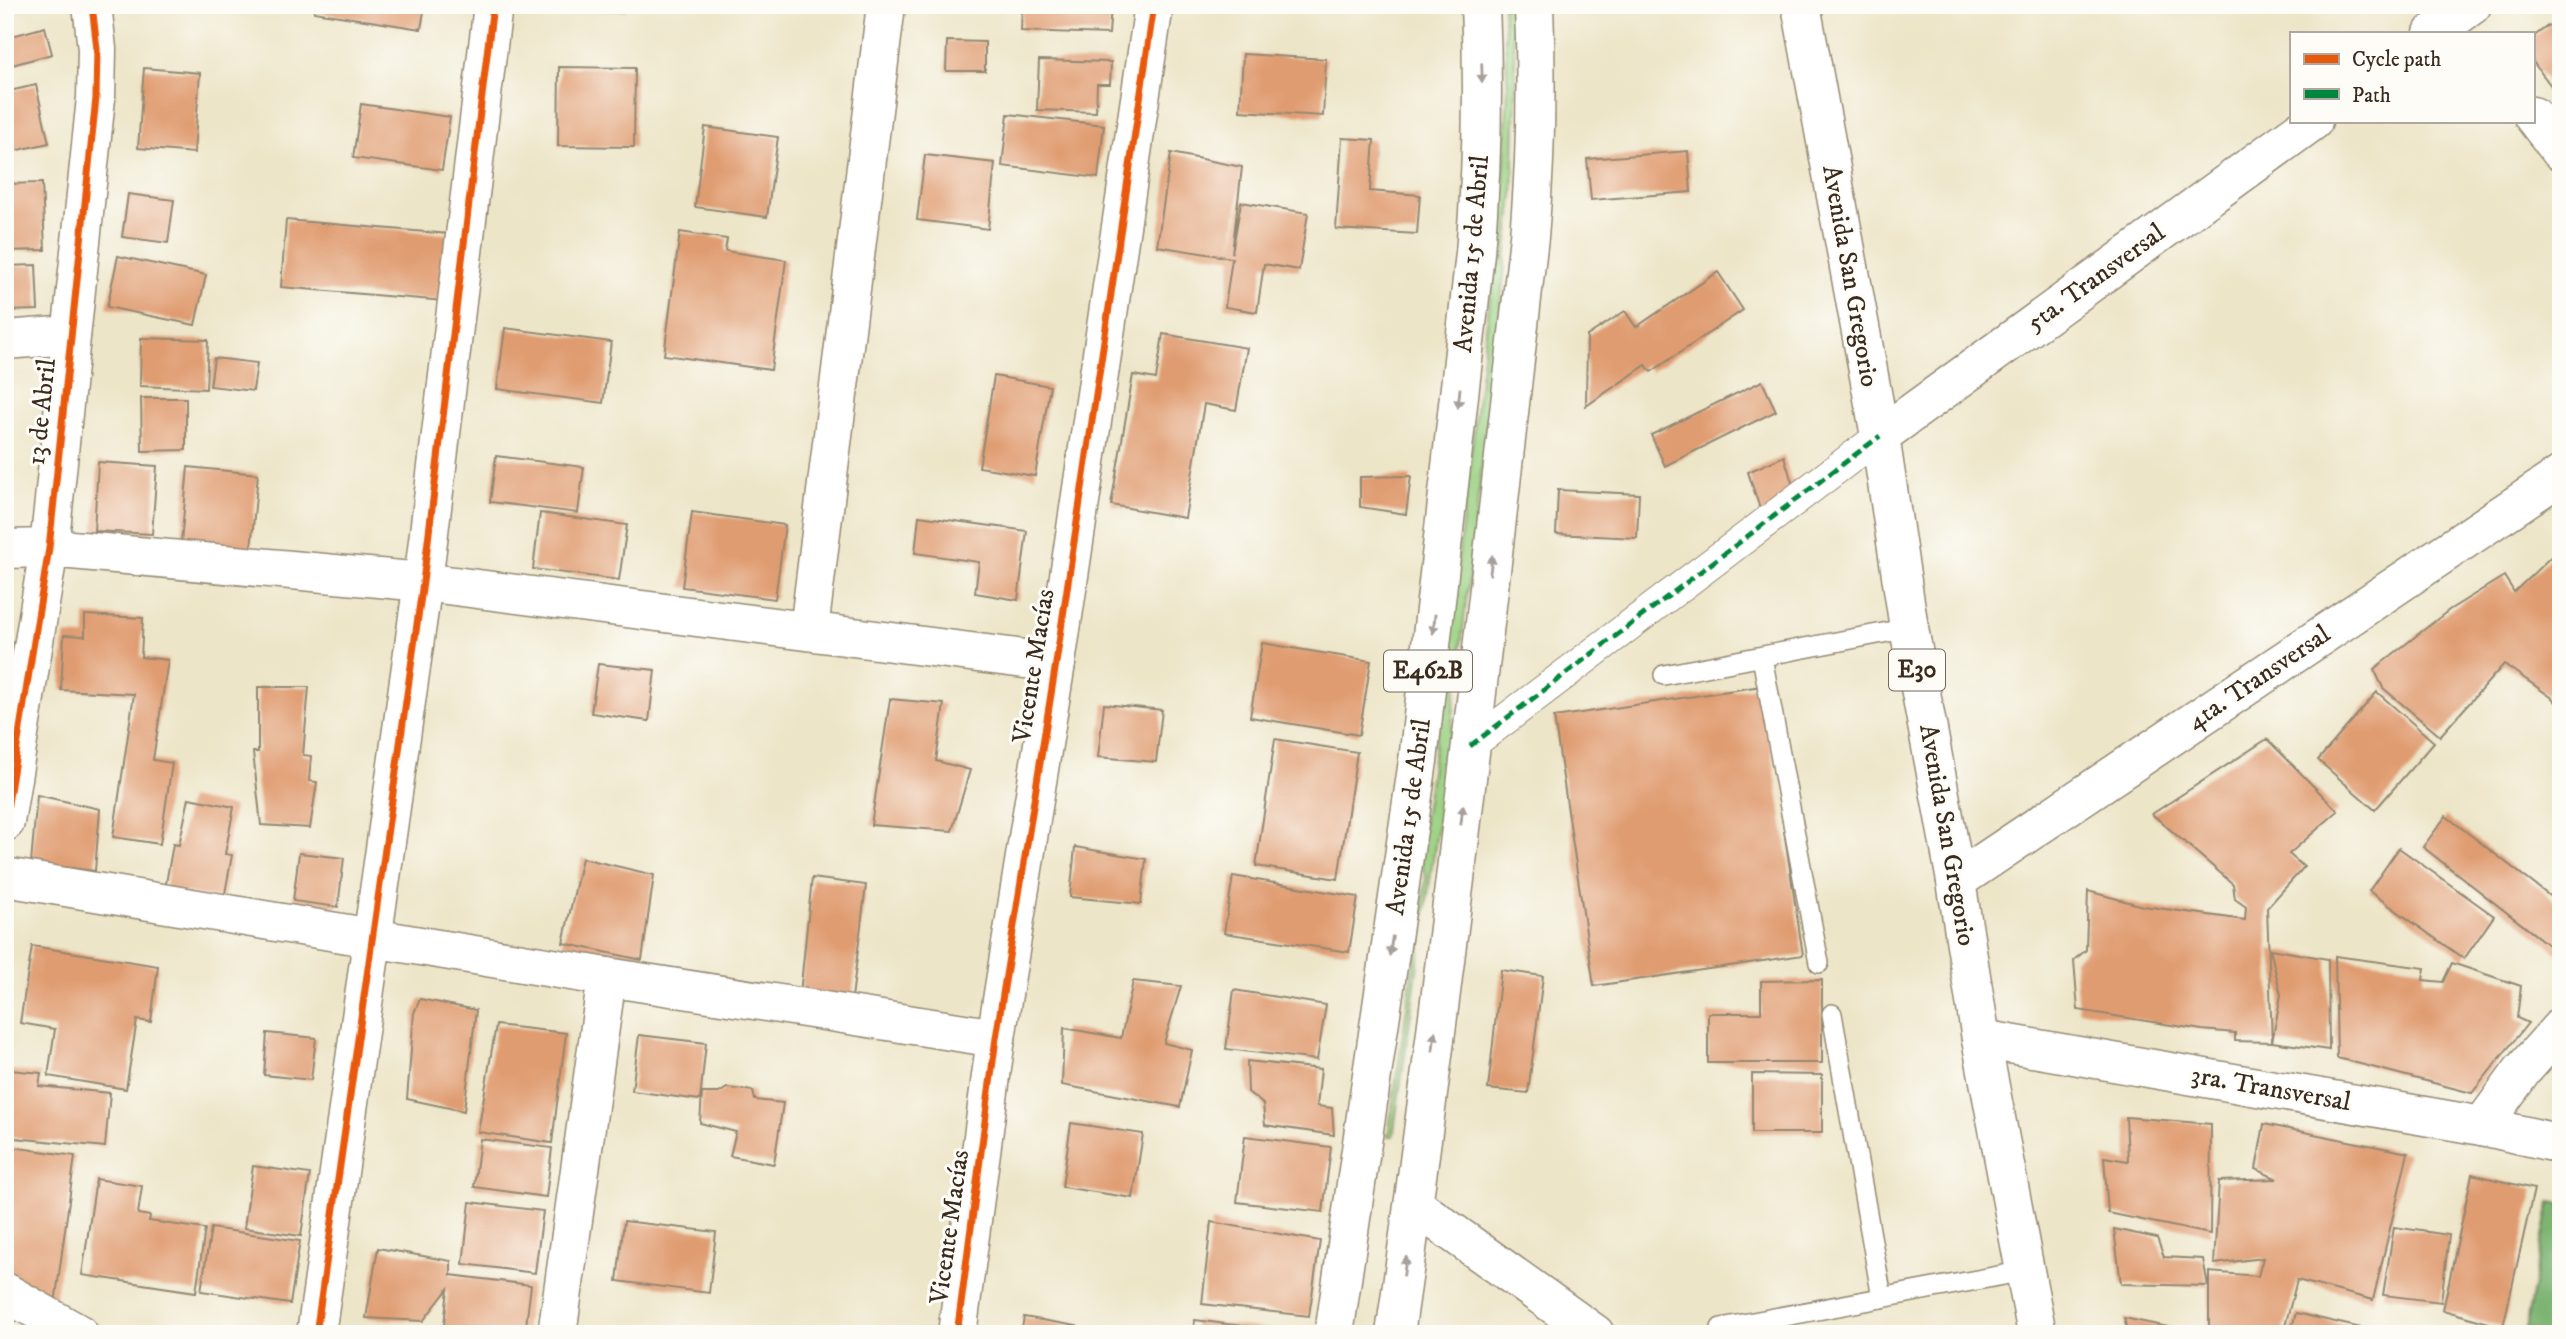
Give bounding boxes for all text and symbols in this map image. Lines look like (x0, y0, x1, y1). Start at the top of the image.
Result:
legend (2290, 32, 2534, 122)
text: Cycle path (2352, 47, 2441, 73)
one-way arrow (1477, 63, 1488, 85)
text: Path (2352, 83, 2391, 109)
street label: Avenida 15 de Abril (1447, 154, 1497, 354)
street label: Avenida San Gregorio (1814, 162, 1886, 390)
street label: 5ta. Transversal (2020, 216, 2172, 339)
street label: 13 de Abril (20, 357, 64, 467)
one-way arrow (1453, 387, 1464, 409)
one-way arrow (1486, 553, 1497, 575)
street label: Vicente Macías (1005, 587, 1062, 746)
one-way arrow (1428, 613, 1439, 635)
street label: 4ta. Transversal (2181, 618, 2337, 738)
road number: E462B (1384, 650, 1472, 692)
road number: E30 (1889, 650, 1945, 690)
street label: Avenida 15 de Abril (1379, 716, 1439, 917)
street label: Avenida San Gregorio (1911, 721, 1983, 949)
one-way arrow (1456, 804, 1467, 826)
one-way arrow (1385, 936, 1396, 958)
one-way arrow (1428, 1029, 1439, 1051)
street label: 3ra. Transversal (2189, 1059, 2354, 1119)
street label: Vicente Macías (923, 1148, 977, 1307)
one-way arrow (1399, 1255, 1410, 1277)

